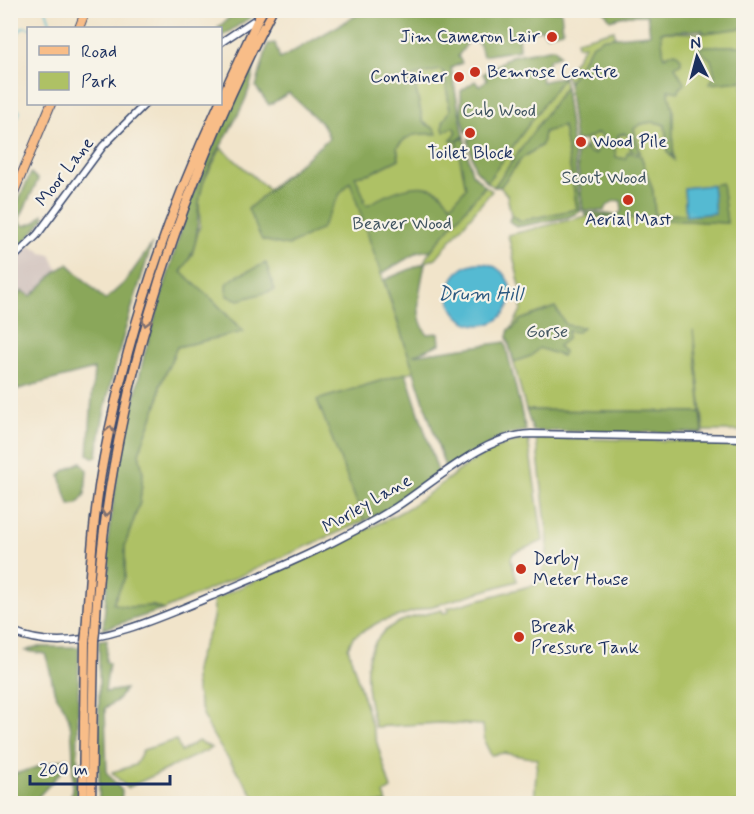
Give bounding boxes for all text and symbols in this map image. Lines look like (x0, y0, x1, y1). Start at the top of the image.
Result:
place label: Jim Cameron Lair (400, 25, 541, 49)
legend (27, 27, 222, 105)
north arrow (667, 27, 727, 87)
marker: Jim Cameron Lair (545, 30, 559, 44)
text: N (689, 33, 702, 55)
text: Road (81, 40, 117, 64)
place label: Bemrose Centre (487, 60, 618, 84)
place label: Container (370, 65, 448, 89)
marker: Bemrose Centre (468, 65, 482, 79)
text: Park (81, 70, 117, 94)
marker: Container (452, 70, 466, 84)
park label: Cub Wood (462, 99, 536, 123)
marker: Toilet Block (463, 126, 477, 140)
place label: Wood Pile (593, 130, 667, 154)
street label: Moor Lane (30, 132, 100, 212)
marker: Wood Pile (574, 135, 588, 149)
place label: Toilet Block (427, 141, 513, 165)
park label: Scout Wood (561, 166, 647, 190)
marker: Aerial Mast (621, 193, 635, 207)
place label: Aerial Mast (585, 208, 672, 232)
park label: Beaver Wood (352, 212, 452, 236)
water label: Drum Hill (438, 281, 525, 308)
one-way arrow (141, 317, 154, 327)
park label: Gorse (526, 320, 568, 344)
one-way arrow (103, 425, 116, 435)
street label: Morley Lane (318, 469, 416, 539)
one-way arrow (100, 508, 113, 518)
place label: Derby Meter House (533, 547, 629, 592)
marker: Derby Meter House (514, 562, 528, 576)
place label: Break Pressure Tank (531, 615, 639, 660)
marker: Break Pressure Tank (512, 630, 526, 644)
scale bar (30, 748, 170, 786)
text: 200 m (39, 758, 88, 782)

